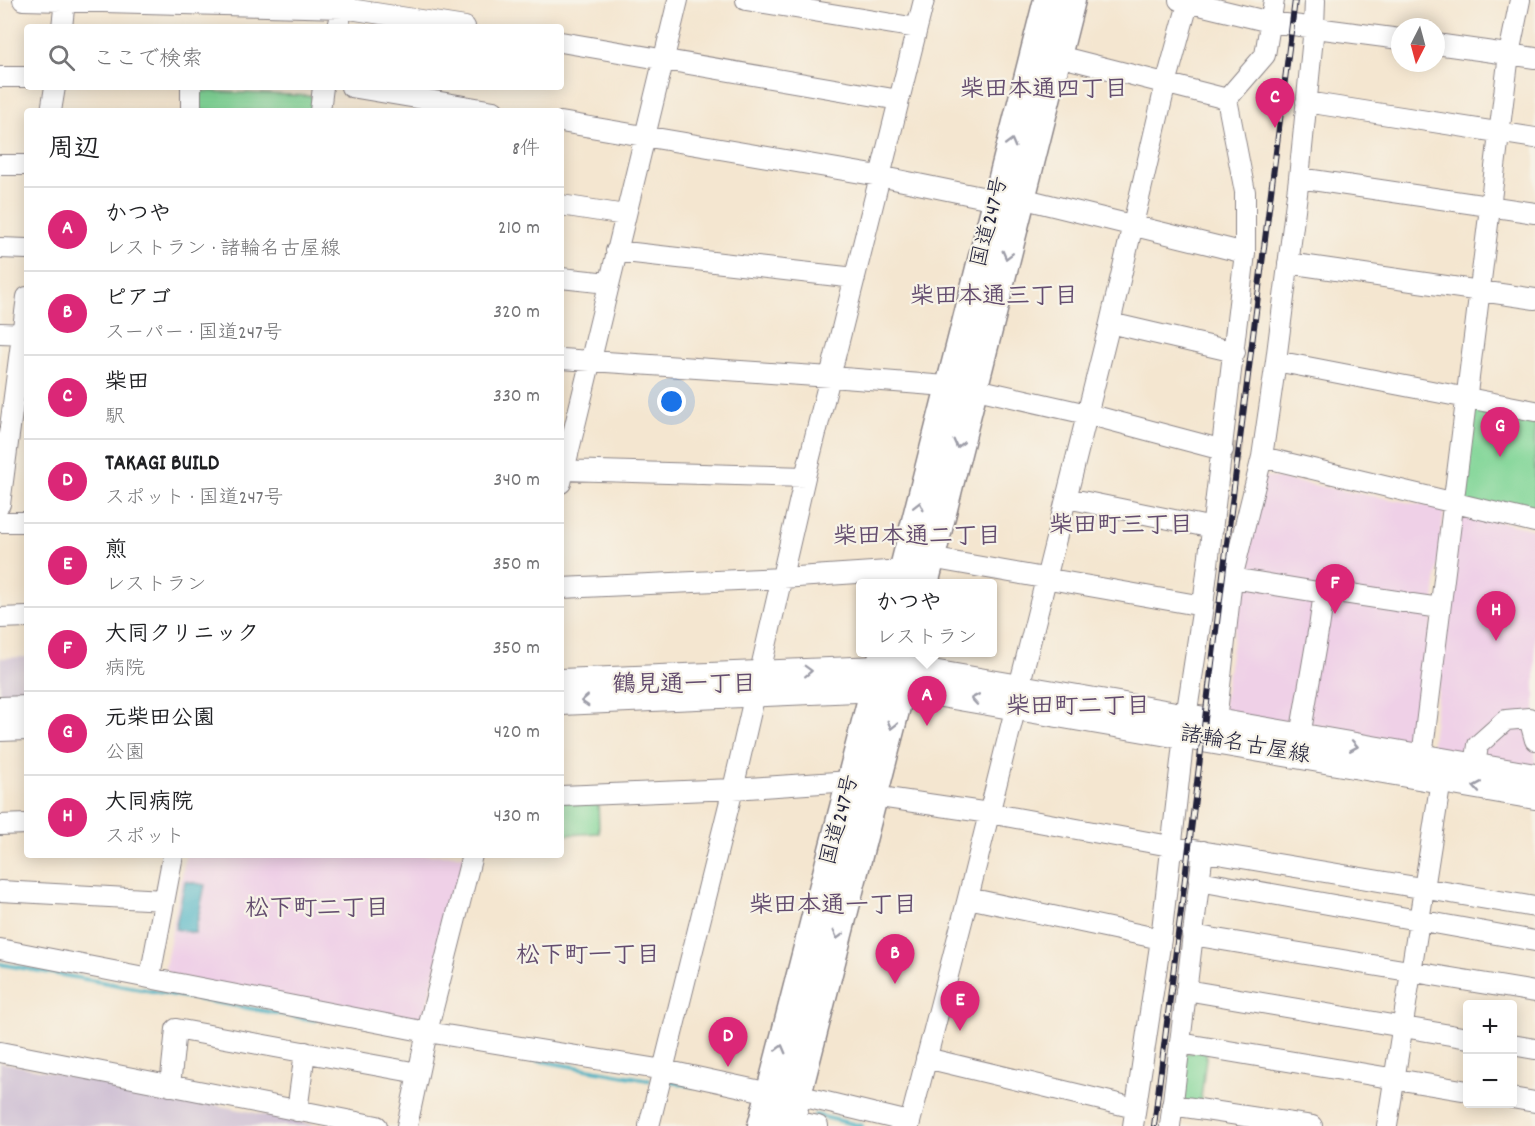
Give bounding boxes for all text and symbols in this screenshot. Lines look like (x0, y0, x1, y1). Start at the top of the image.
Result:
north arrow (1391, 18, 1445, 72)
search box (24, 24, 564, 90)
icon: search (45, 41, 78, 74)
text: ここで検索 (93, 45, 203, 76)
district label: 柴田本通四丁目 (960, 74, 1128, 108)
pin: C (1256, 78, 1294, 128)
text: 周辺 (48, 132, 100, 169)
text: 8件 (512, 136, 540, 164)
one-way arrow (1003, 138, 1016, 148)
street label: 国道247号 (965, 173, 1017, 271)
text: かつや (105, 200, 171, 231)
text: A (62, 215, 73, 243)
text: 210 m (498, 215, 540, 243)
text: レストラン · 諸輪名古屋線 (105, 236, 340, 264)
one-way arrow (1001, 250, 1014, 260)
district label: 柴田本通三丁目 (910, 281, 1078, 315)
text: ピアゴ (105, 284, 171, 315)
text: B (63, 299, 72, 327)
text: 320 m (493, 299, 540, 327)
text: スーパー · 国道247号 (105, 320, 283, 348)
text: 柴田 (105, 368, 149, 399)
text: C (63, 383, 72, 411)
text: 330 m (493, 383, 540, 411)
your location (657, 387, 686, 416)
text: 駅 (105, 404, 125, 432)
pin: G (1480, 408, 1520, 457)
one-way arrow (953, 439, 966, 449)
text: TAKAGI BUILD (105, 449, 219, 480)
text: D (62, 467, 73, 495)
text: 340 m (494, 467, 540, 495)
text: スポット · 国道247号 (105, 485, 283, 513)
one-way arrow (912, 502, 925, 512)
district label: 柴田町三丁目 (1049, 510, 1193, 544)
district label: 柴田本通二丁目 (833, 521, 1001, 555)
text: 煎 (105, 536, 127, 567)
text: E (63, 551, 72, 579)
text: 350 m (493, 551, 540, 579)
pin: F (1316, 564, 1354, 614)
text: レストラン (105, 572, 207, 600)
popup (856, 579, 997, 657)
text: かつや (876, 589, 942, 620)
pin: H (1476, 592, 1516, 641)
text: 大同クリニック (105, 620, 259, 651)
text: レストラン (876, 625, 977, 653)
text: F (63, 635, 72, 663)
text: 350 m (493, 635, 540, 663)
text: 病院 (105, 656, 145, 684)
one-way arrow (804, 665, 813, 678)
district label: 鶴見通一丁目 (612, 669, 756, 703)
pin: A (908, 676, 946, 726)
district label: 柴田町二丁目 (1006, 691, 1150, 725)
one-way arrow (970, 694, 979, 706)
one-way arrow (581, 695, 590, 708)
text: 元柴田公園 (105, 704, 215, 735)
text: G (62, 719, 73, 747)
text: 420 m (494, 719, 540, 747)
street label: 諸輪名古屋線 (1177, 719, 1313, 773)
one-way arrow (886, 720, 899, 730)
one-way arrow (1350, 739, 1359, 751)
text: 公園 (105, 740, 145, 768)
street label: 国道247号 (814, 771, 868, 869)
one-way arrow (1473, 781, 1482, 793)
text: 大同病院 (105, 788, 193, 819)
text: H (62, 803, 73, 831)
text: 430 m (494, 803, 540, 831)
text: スポット (105, 824, 185, 852)
district label: 柴田本通一丁目 (749, 890, 917, 924)
district label: 松下町二丁目 (245, 893, 389, 927)
one-way arrow (833, 930, 846, 940)
pin: B (876, 934, 914, 984)
district label: 松下町一丁目 (516, 940, 660, 974)
pin: E (940, 982, 980, 1031)
map controls (1463, 1000, 1517, 1108)
button: + (1463, 1000, 1517, 1054)
pin: D (708, 1018, 748, 1067)
one-way arrow (774, 1044, 786, 1055)
button: − (1463, 1054, 1517, 1108)

